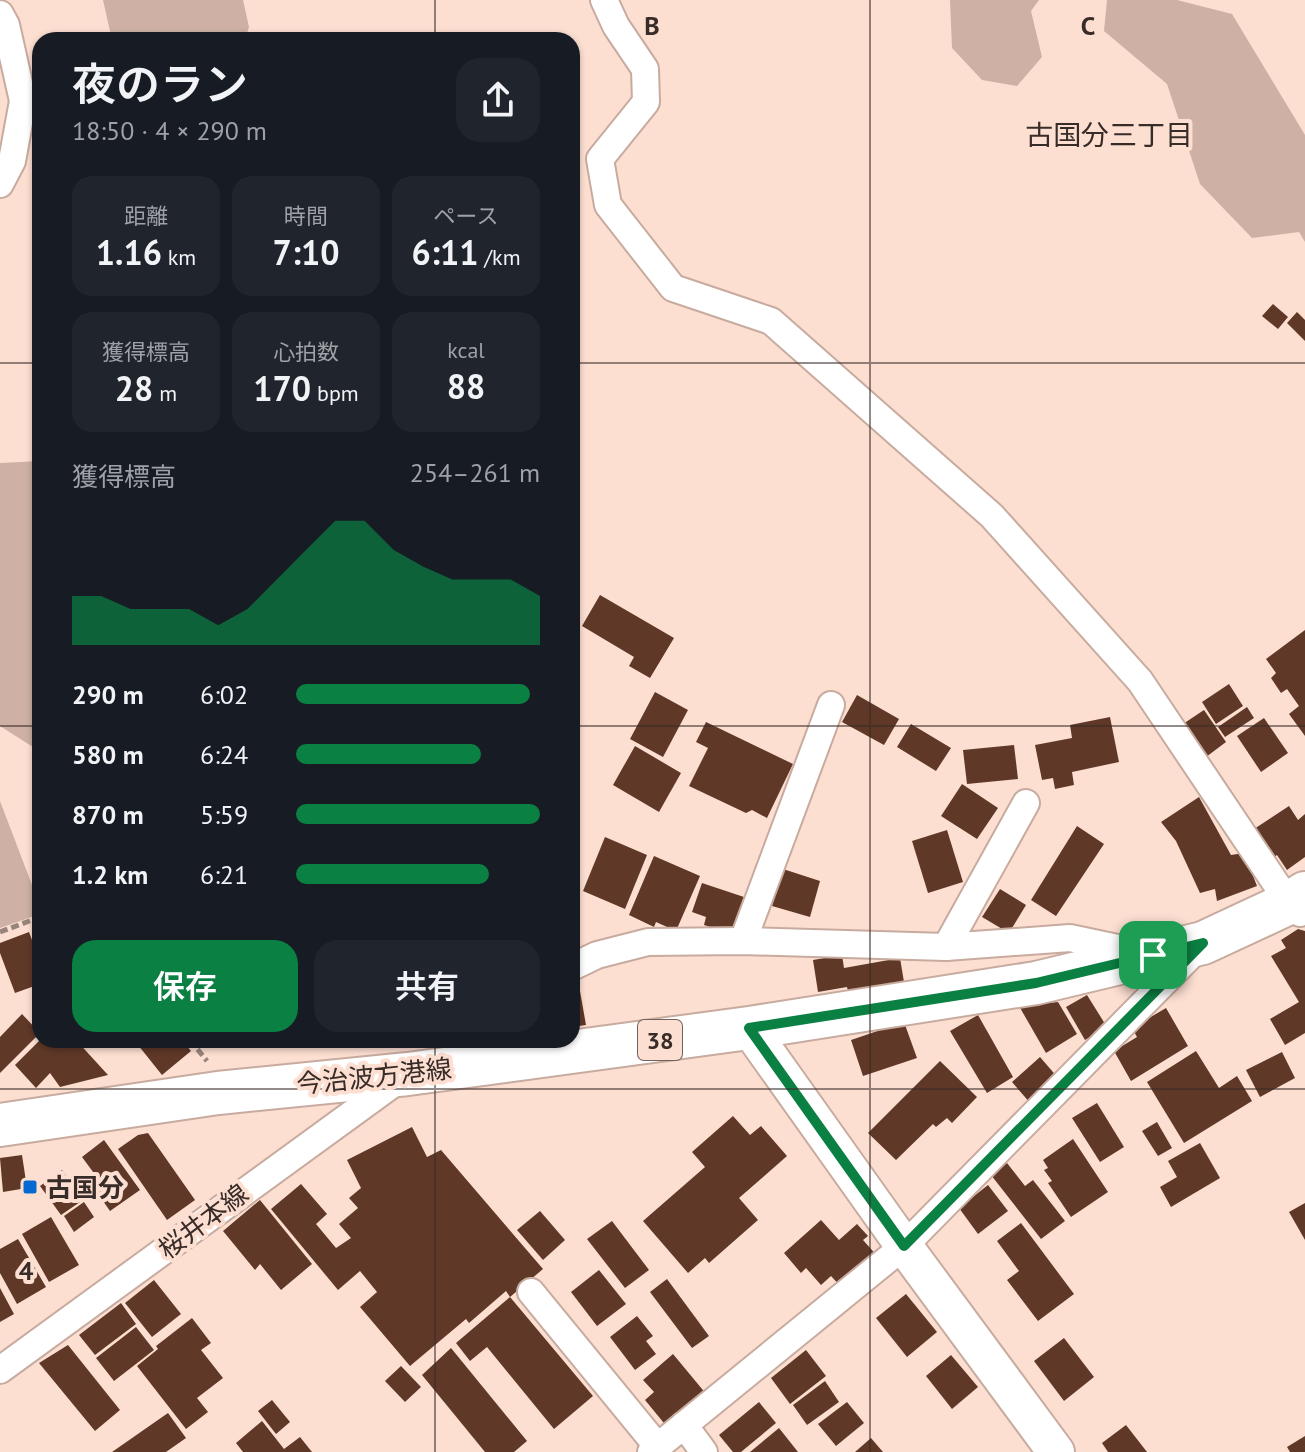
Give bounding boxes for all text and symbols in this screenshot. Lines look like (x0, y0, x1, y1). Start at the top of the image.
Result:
text: B (644, 9, 660, 42)
text: C (1081, 9, 1095, 42)
text: 夜のラン (72, 55, 248, 112)
button: share (456, 58, 540, 142)
text: 18:50 · 4 × 290 m (72, 114, 267, 147)
district label: 古国分三丁目 (1025, 116, 1193, 153)
text: 距離 (124, 202, 168, 230)
text: 時間 (284, 202, 328, 230)
text: ペース (434, 202, 498, 230)
text: 1.16 (96, 230, 162, 274)
text: 7:10 (273, 230, 339, 274)
text: 6:11 (411, 230, 478, 274)
text: km (162, 243, 196, 271)
text: /km (478, 243, 521, 271)
text: kcal (447, 336, 485, 364)
text: 獲得標高 (102, 338, 190, 366)
text: 心拍数 (273, 338, 339, 366)
text: 88 (447, 364, 485, 408)
text: 28 (115, 366, 153, 410)
text: 170 (253, 366, 311, 410)
text: m (153, 379, 177, 407)
text: bpm (311, 379, 359, 407)
text: 254–261 m (410, 456, 540, 489)
text: 獲得標高 (72, 460, 176, 493)
text: 290 m (72, 678, 144, 711)
text: 6:02 (200, 678, 248, 711)
text: 580 m (72, 738, 144, 771)
text: 6:24 (200, 738, 248, 771)
text: 870 m (72, 798, 144, 831)
text: 5:59 (200, 798, 248, 831)
text: 1.2 km (72, 858, 148, 891)
text: 6:21 (200, 858, 248, 891)
pin (1119, 921, 1187, 989)
icon: arrive (1131, 933, 1175, 977)
button: 保存 (72, 940, 298, 1032)
button: 共有 (314, 940, 540, 1032)
road number: 38 (638, 1020, 682, 1060)
street label: 今治波方港線 (295, 1051, 453, 1101)
place label: 古国分 (46, 1171, 124, 1204)
street label: 桜井本線 (152, 1177, 254, 1265)
marker: 古国分 (21, 1178, 39, 1196)
text: 4 (19, 1254, 34, 1287)

